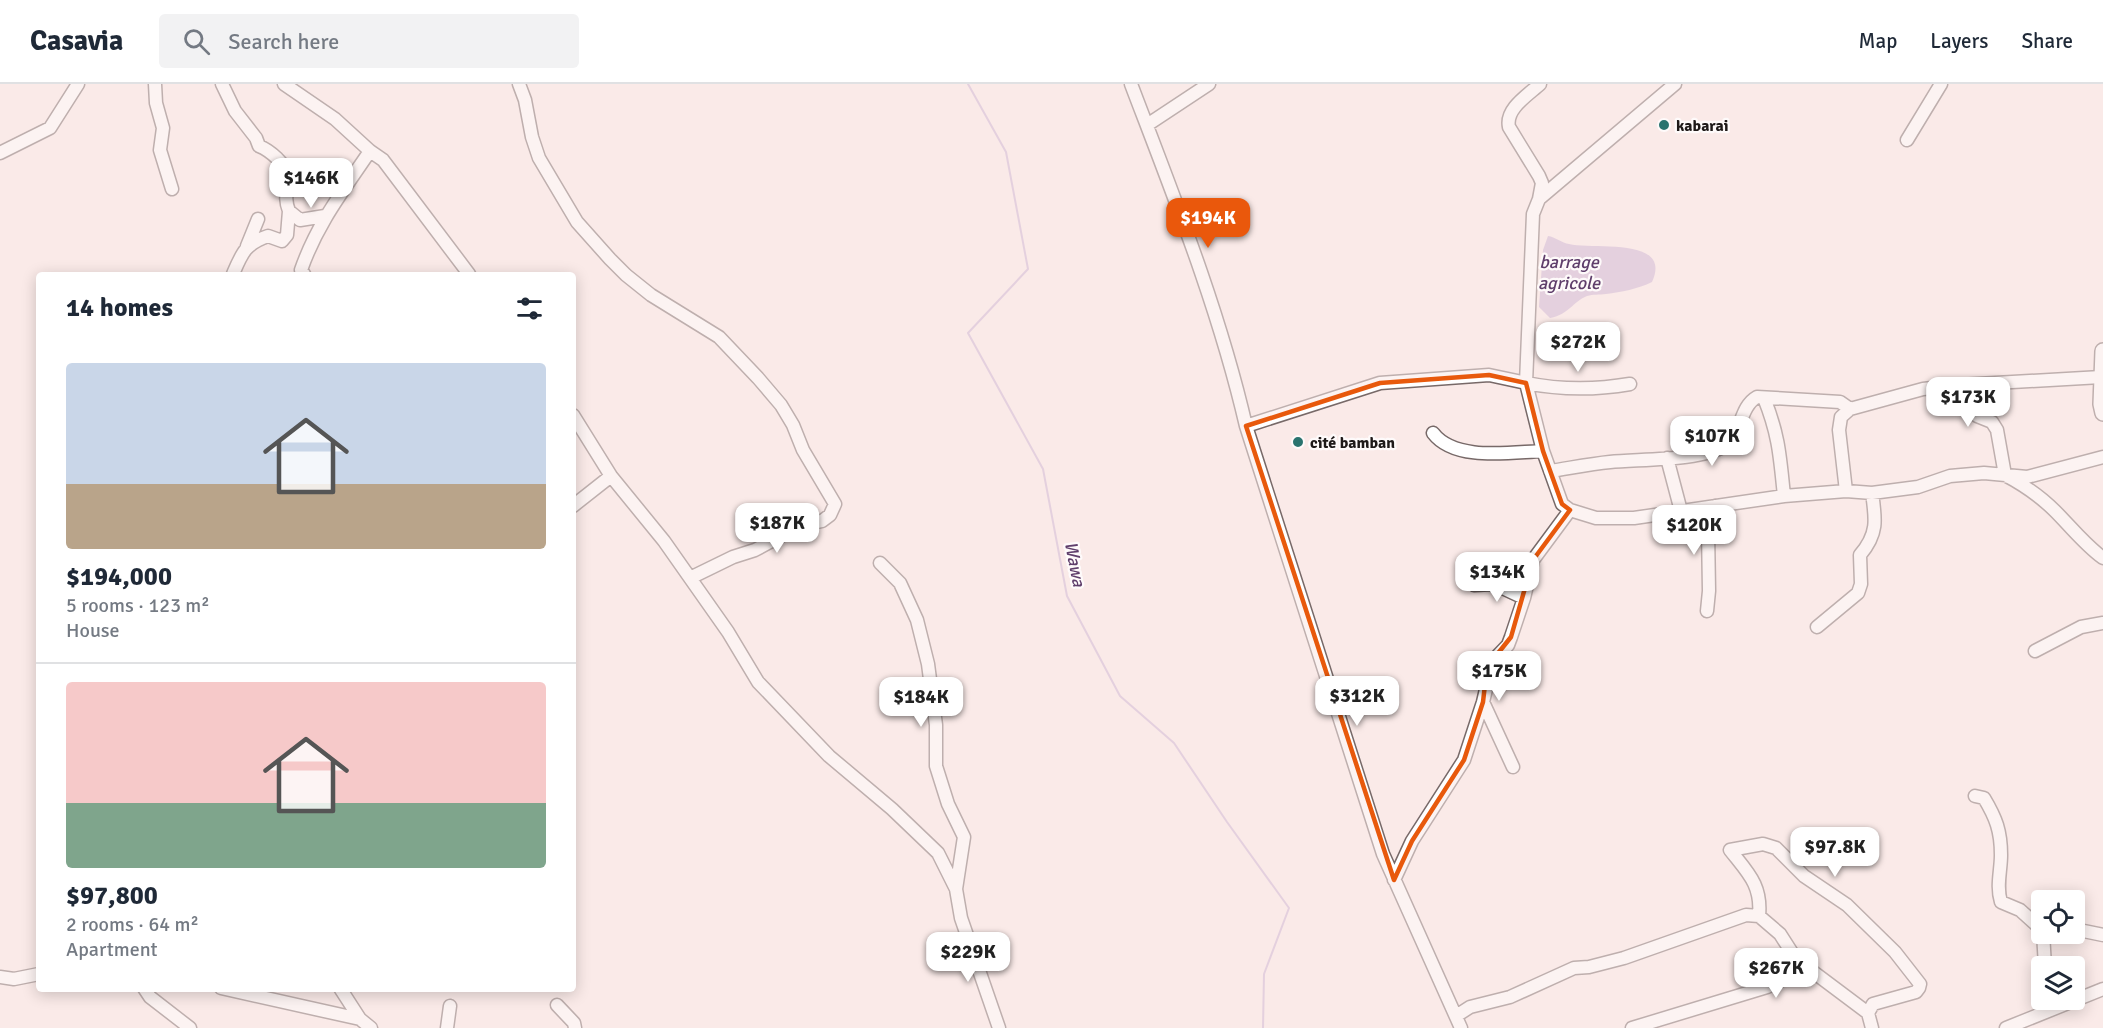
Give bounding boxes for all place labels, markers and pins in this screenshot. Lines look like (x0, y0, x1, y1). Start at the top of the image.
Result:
place label: kabarai (1676, 116, 1729, 136)
marker: kabarai (1657, 118, 1671, 132)
pin: $146K (269, 158, 353, 209)
pin: $194K (1166, 198, 1250, 249)
pin: $272K (1536, 322, 1620, 373)
pin: $173K (1926, 377, 2010, 428)
pin: $107K (1670, 416, 1754, 467)
place label: cité bamban (1310, 433, 1395, 453)
marker: cité bamban (1291, 435, 1305, 449)
pin: $187K (735, 503, 819, 554)
pin: $120K (1652, 505, 1736, 556)
pin: $134K (1455, 552, 1539, 603)
pin: $175K (1457, 651, 1541, 702)
pin: $312K (1315, 676, 1399, 727)
pin: $184K (879, 677, 963, 728)
pin: $97.8K (1786, 827, 1884, 878)
pin: $229K (926, 932, 1010, 983)
pin: $267K (1734, 948, 1818, 999)

